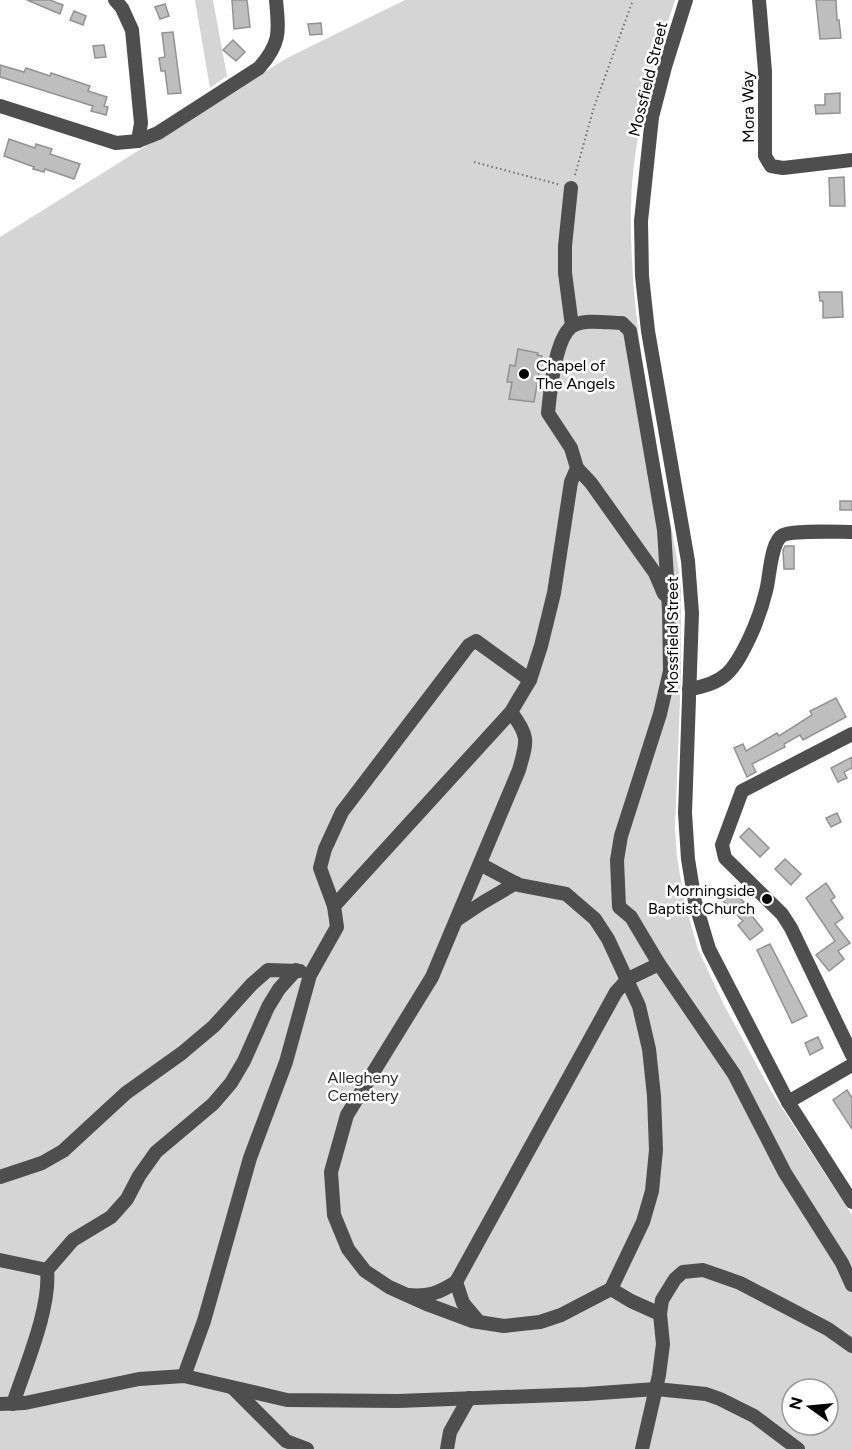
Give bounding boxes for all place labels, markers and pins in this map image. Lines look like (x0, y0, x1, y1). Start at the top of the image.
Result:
place label: Chapel of The Angels (536, 356, 615, 393)
marker: Chapel of The Angels (517, 367, 531, 381)
place label: Morningside Baptist Church (648, 881, 755, 918)
marker: Morningside Baptist Church (760, 892, 774, 906)

